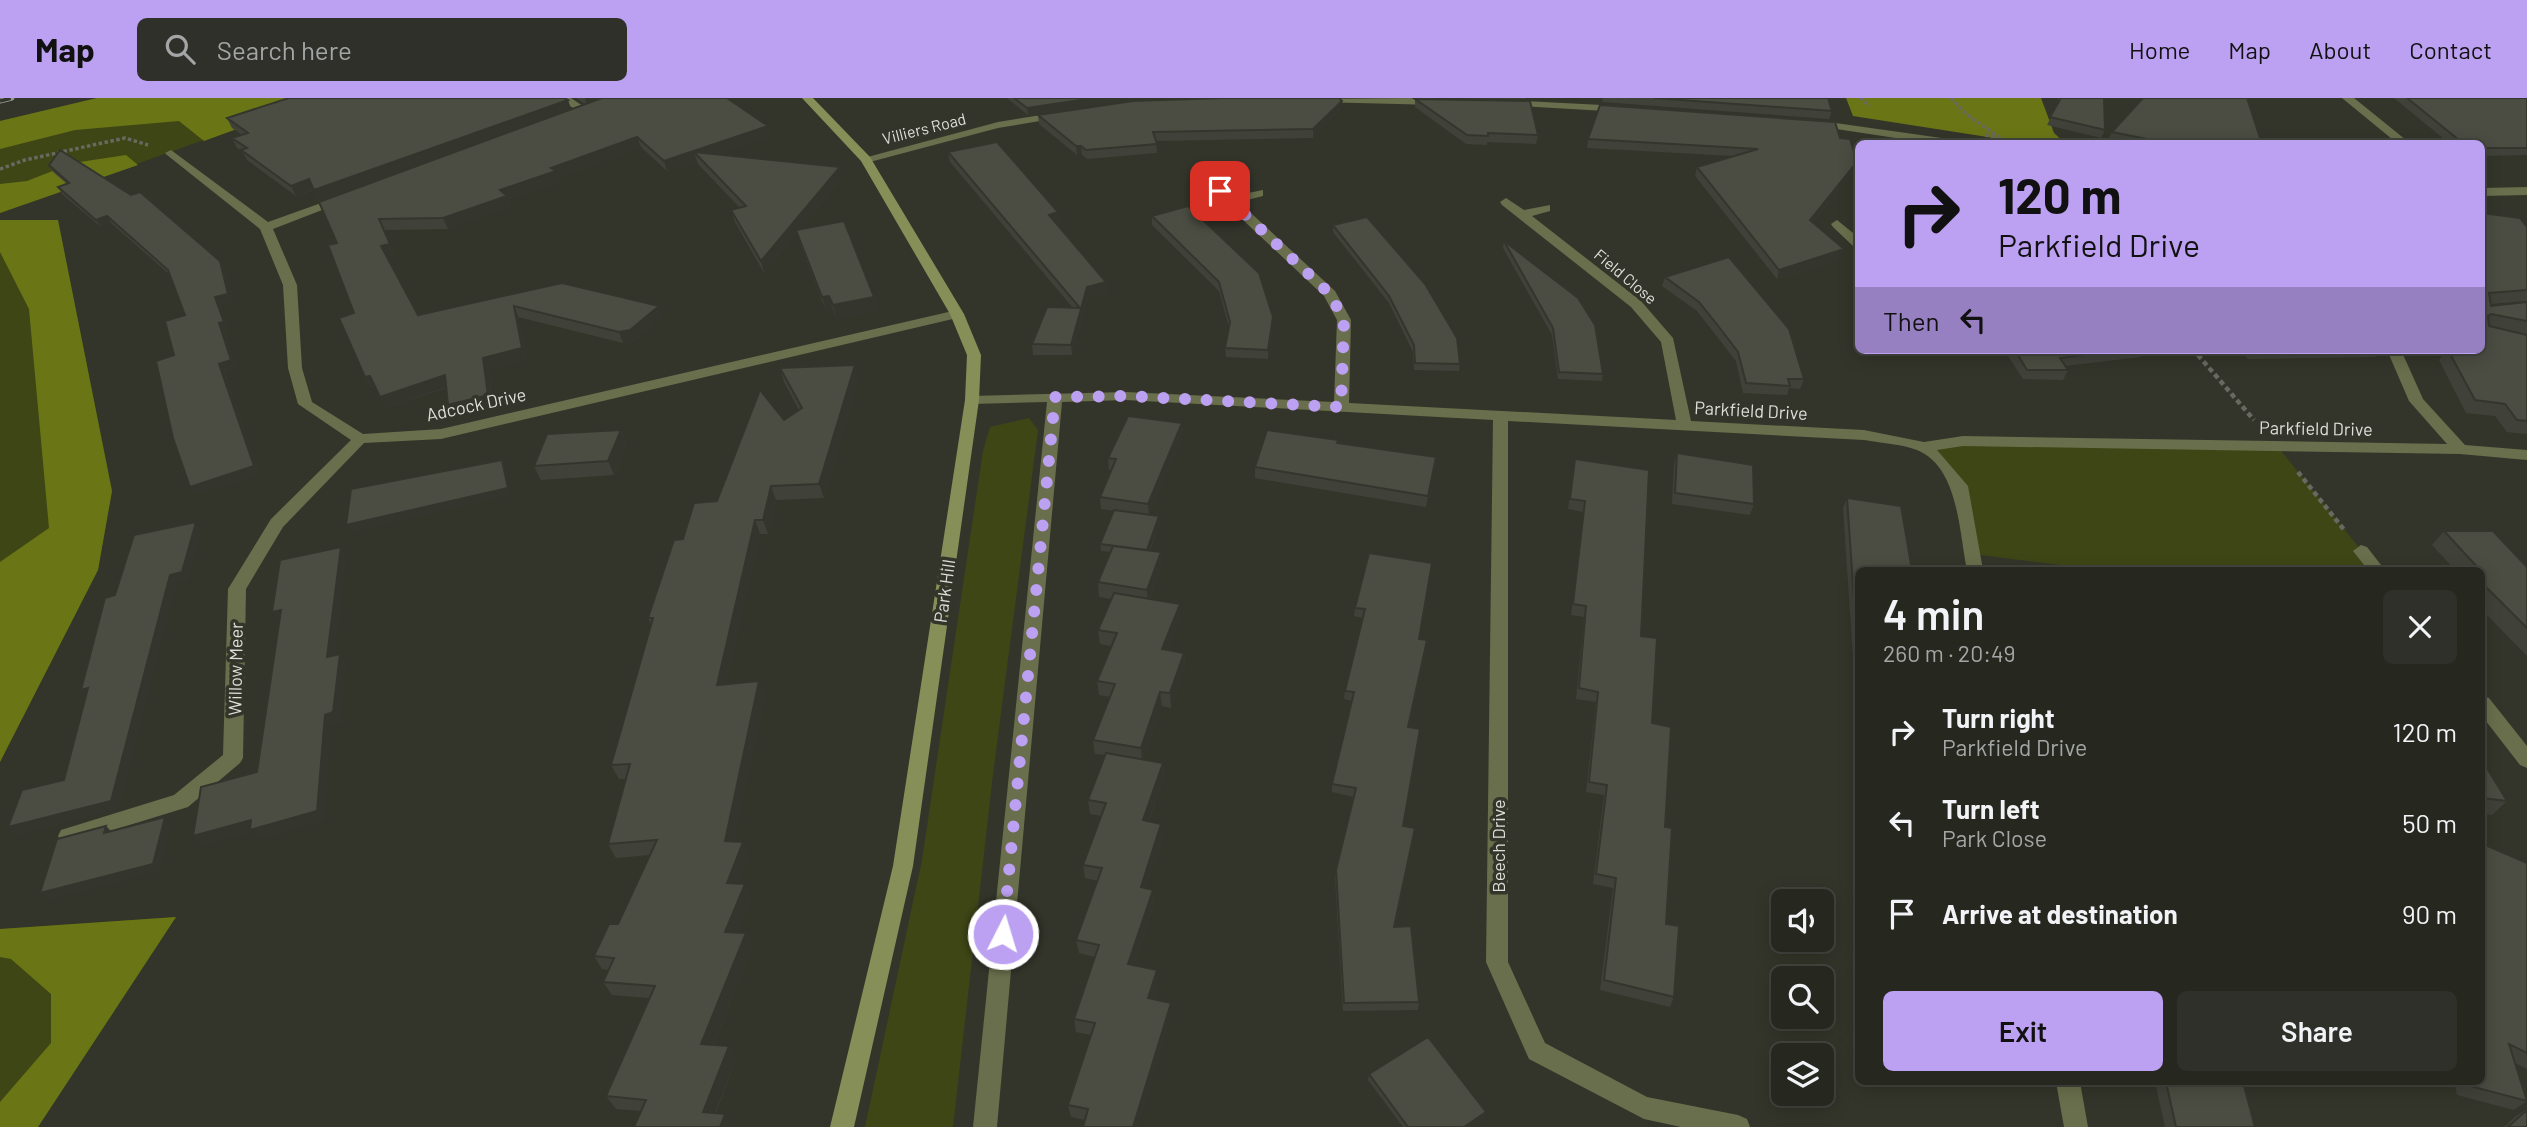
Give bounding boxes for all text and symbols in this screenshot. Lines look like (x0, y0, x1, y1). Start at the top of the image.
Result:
search box (137, 18, 627, 81)
text: Map (35, 29, 95, 69)
icon: search (161, 30, 199, 68)
text: Search here (217, 34, 352, 65)
text: Home (2129, 35, 2190, 64)
text: Map (2228, 35, 2271, 64)
text: About (2309, 35, 2371, 64)
text: Contact (2409, 35, 2492, 64)
street label: Villiers Road (880, 108, 968, 148)
pin (1190, 161, 1250, 221)
text: 120 m (1998, 165, 2121, 224)
icon: right (1883, 168, 1974, 259)
icon: arrive (1201, 172, 1239, 210)
text: Parkfield Drive (1998, 225, 2200, 263)
street label: Field Close (1591, 244, 1661, 308)
icon: left (1954, 301, 1992, 339)
text: Then (1883, 305, 1940, 336)
street label: Adcock Drive (424, 383, 528, 425)
street label: Parkfield Drive (1694, 396, 1808, 424)
street label: Parkfield Drive (2259, 416, 2373, 440)
street label: Park Hill (929, 558, 959, 624)
text: 4 min (1883, 588, 1984, 638)
button: close (2383, 590, 2457, 664)
street label: Willow Meer (223, 622, 247, 716)
text: 260 m · 20:49 (1883, 639, 2016, 667)
text: Turn right (1942, 702, 2055, 733)
icon: right (1883, 713, 1921, 751)
text: 120 m (2393, 716, 2457, 747)
text: Parkfield Drive (1942, 733, 2087, 761)
text: Turn left (1942, 793, 2040, 824)
street label: Beech Drive (1487, 799, 1509, 893)
icon: left (1883, 804, 1921, 842)
text: 50 m (2402, 807, 2457, 838)
text: Park Close (1942, 824, 2047, 852)
map controls (1771, 889, 1834, 1106)
button: sound (1771, 889, 1834, 952)
icon: arrive (1883, 895, 1921, 933)
position arrow (966, 897, 1040, 971)
text: Arrive at destination (1942, 898, 2178, 929)
text: 90 m (2402, 898, 2457, 929)
button: search (1771, 966, 1834, 1029)
button: Exit (1883, 991, 2163, 1071)
button: Share (2177, 991, 2457, 1071)
button: layers (1771, 1043, 1834, 1106)

